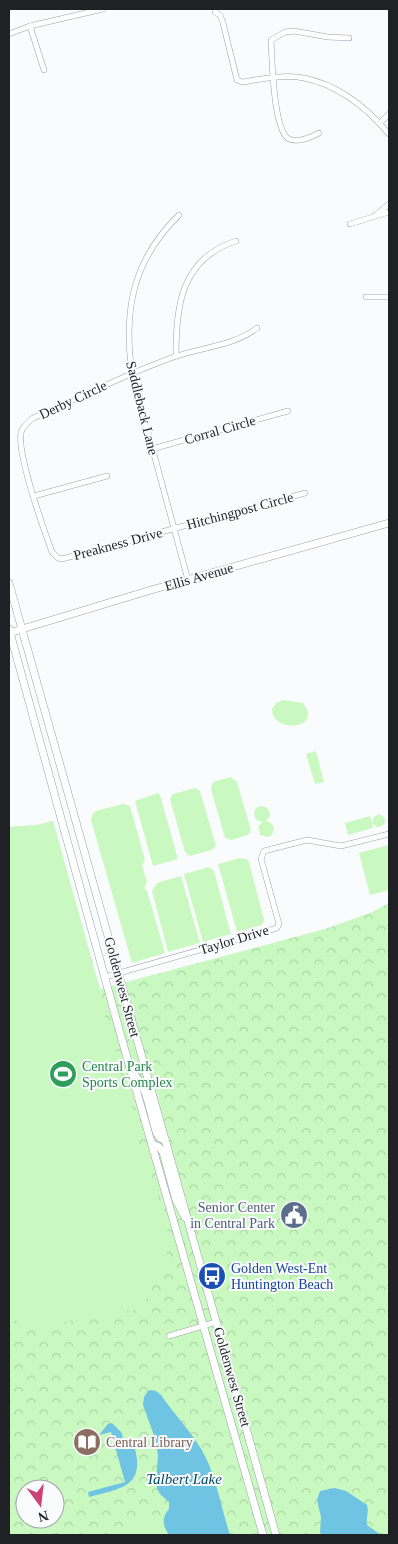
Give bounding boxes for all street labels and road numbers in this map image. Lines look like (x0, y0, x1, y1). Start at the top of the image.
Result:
street label: Saddleback Lane (123, 360, 161, 456)
street label: Derby Circle (37, 378, 109, 422)
street label: Corral Circle (183, 413, 257, 447)
street label: Hitchingpost Circle (185, 490, 295, 532)
street label: Preakness Drive (72, 525, 164, 563)
street label: Ellis Avenue (163, 560, 235, 594)
street label: Taylor Drive (198, 922, 270, 958)
street label: Goldenwest Street (101, 935, 143, 1039)
street label: Goldenwest Street (211, 1325, 253, 1429)

